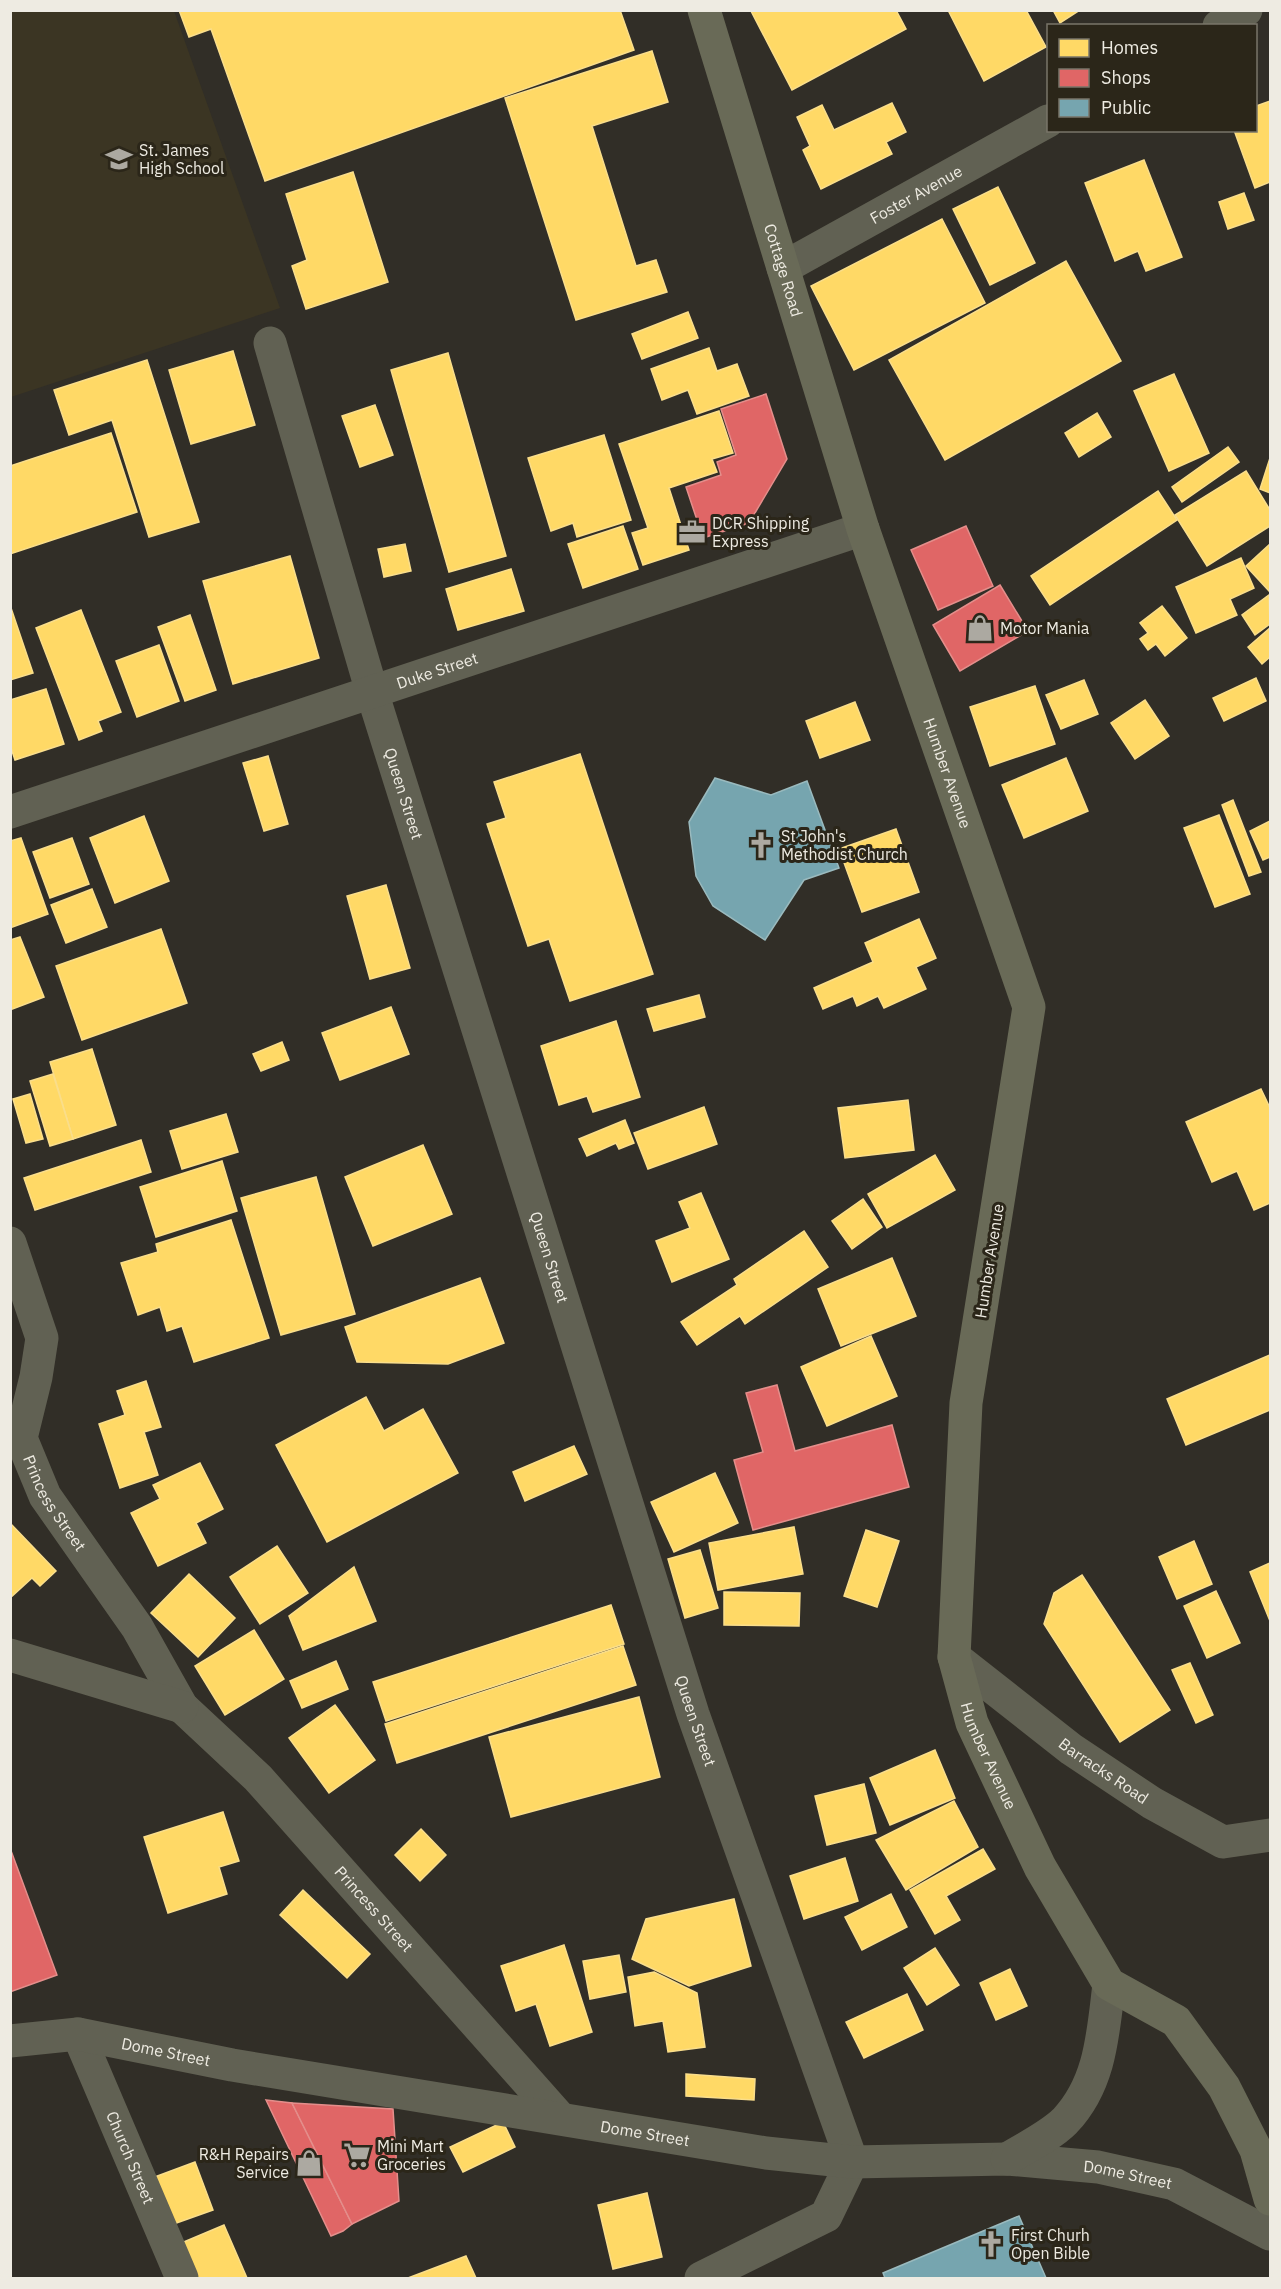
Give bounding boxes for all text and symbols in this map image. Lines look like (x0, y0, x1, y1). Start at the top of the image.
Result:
legend (1047, 24, 1257, 132)
text: Homes (1101, 36, 1158, 59)
text: Shops (1101, 66, 1151, 89)
text: Public (1101, 96, 1151, 119)
place label: St. James High School (139, 140, 224, 178)
school or university icon: St. James High School (104, 144, 134, 174)
street label: Foster Avenue (866, 161, 966, 228)
street label: Cottage Road (760, 221, 807, 319)
place label: DCR Shipping Express (712, 513, 810, 551)
office icon: DCR Shipping Express (677, 517, 707, 547)
shop icon: Motor Mania (965, 613, 995, 643)
place label: Motor Mania (1000, 618, 1090, 638)
street label: Duke Street (394, 647, 480, 693)
street label: Humber Avenue (919, 715, 976, 831)
street label: Queen Street (380, 745, 428, 842)
place label: St John's Methodist Church (781, 826, 908, 864)
church icon: St John's Methodist Church (746, 830, 776, 860)
street label: Humber Avenue (970, 1202, 1008, 1320)
street label: Queen Street (526, 1209, 573, 1305)
street label: Princess Street (19, 1452, 91, 1555)
street label: Queen Street (671, 1673, 721, 1769)
street label: Humber Avenue (957, 1700, 1021, 1813)
street label: Barracks Road (1055, 1733, 1152, 1808)
street label: Princess Street (331, 1862, 418, 1956)
street label: Dome Street (120, 2033, 212, 2070)
street label: Church Street (102, 2108, 159, 2207)
street label: Dome Street (599, 2116, 691, 2150)
place label: Mini Mart Groceries (377, 2136, 446, 2174)
supermarket icon: Mini Mart Groceries (342, 2140, 372, 2170)
place label: R&H Repairs Service (199, 2144, 289, 2182)
shop icon: R&H Repairs Service (294, 2148, 324, 2178)
street label: Dome Street (1083, 2156, 1174, 2193)
place label: First Churh Open Bible (1011, 2225, 1090, 2263)
church icon: First Churh Open Bible (976, 2229, 1006, 2259)

